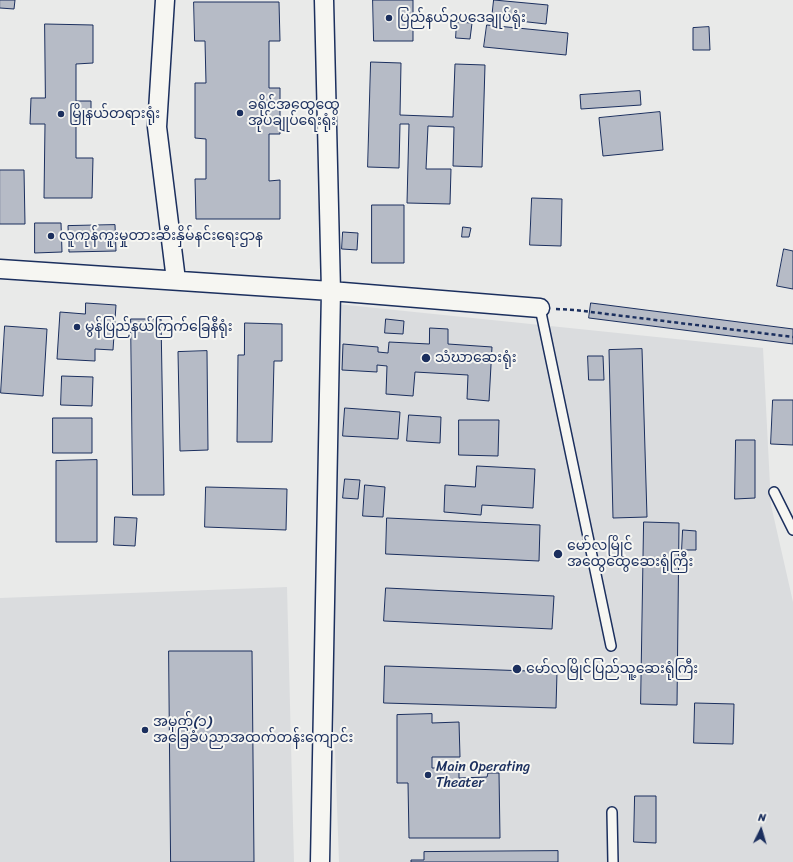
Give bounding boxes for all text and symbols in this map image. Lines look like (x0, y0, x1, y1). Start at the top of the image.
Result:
place label: ပြည်နယ်ဥပဒေချုပ်ရုံး (397, 10, 526, 26)
marker: ပြည်နယ်ဥပဒေချုပ်ရုံး (384, 13, 394, 23)
place label: ခရိုင်အထွေထွေ အုပ်ချုပ်ရေးရုံး (248, 97, 340, 130)
place label: မြိုနယ်တရားရုံး (69, 106, 160, 122)
marker: ခရိုင်အထွေထွေ အုပ်ချုပ်ရေးရုံး (235, 108, 245, 118)
marker: မြိုနယ်တရားရုံး (56, 109, 66, 119)
place label: လူကုန်ကူးမှုတားဆီးနှိမ်နင်းရေးဌာန (59, 228, 263, 244)
marker: လူကုန်ကူးမှုတားဆီးနှိမ်နင်းရေးဌာန (46, 231, 56, 241)
place label: မွန်ပြည်နယ်ကြက်ခြေနီရုံး (85, 319, 233, 335)
marker: မွန်ပြည်နယ်ကြက်ခြေနီရုံး (72, 322, 82, 332)
place label: သံဃာဆေးရုံး (435, 350, 517, 366)
marker: သံဃာဆေးရုံး (420, 352, 432, 364)
place label: မော်လမြိုင် အထွေထွေဆေးရုံကြီး (567, 538, 693, 570)
marker: မော်လမြိုင် အထွေထွေဆေးရုံကြီး (552, 548, 564, 560)
place label: မော်လမြိုင်ပြည်သူ့ဆေးရုံကြီး (526, 661, 698, 677)
marker: မော်လမြိုင်ပြည်သူ့ဆေးရုံကြီး (511, 663, 523, 675)
place label: အမှတ်(၁) အခြေခံပညာအထက်တန်းကျောင်း (153, 714, 353, 746)
marker: အမှတ်(၁) အခြေခံပညာအထက်တန်းကျောင်း (140, 725, 150, 735)
place label: Main Operating Theater (436, 759, 530, 792)
marker: Main Operating Theater (423, 770, 433, 780)
text: N (757, 808, 767, 827)
north arrow (741, 810, 781, 850)

